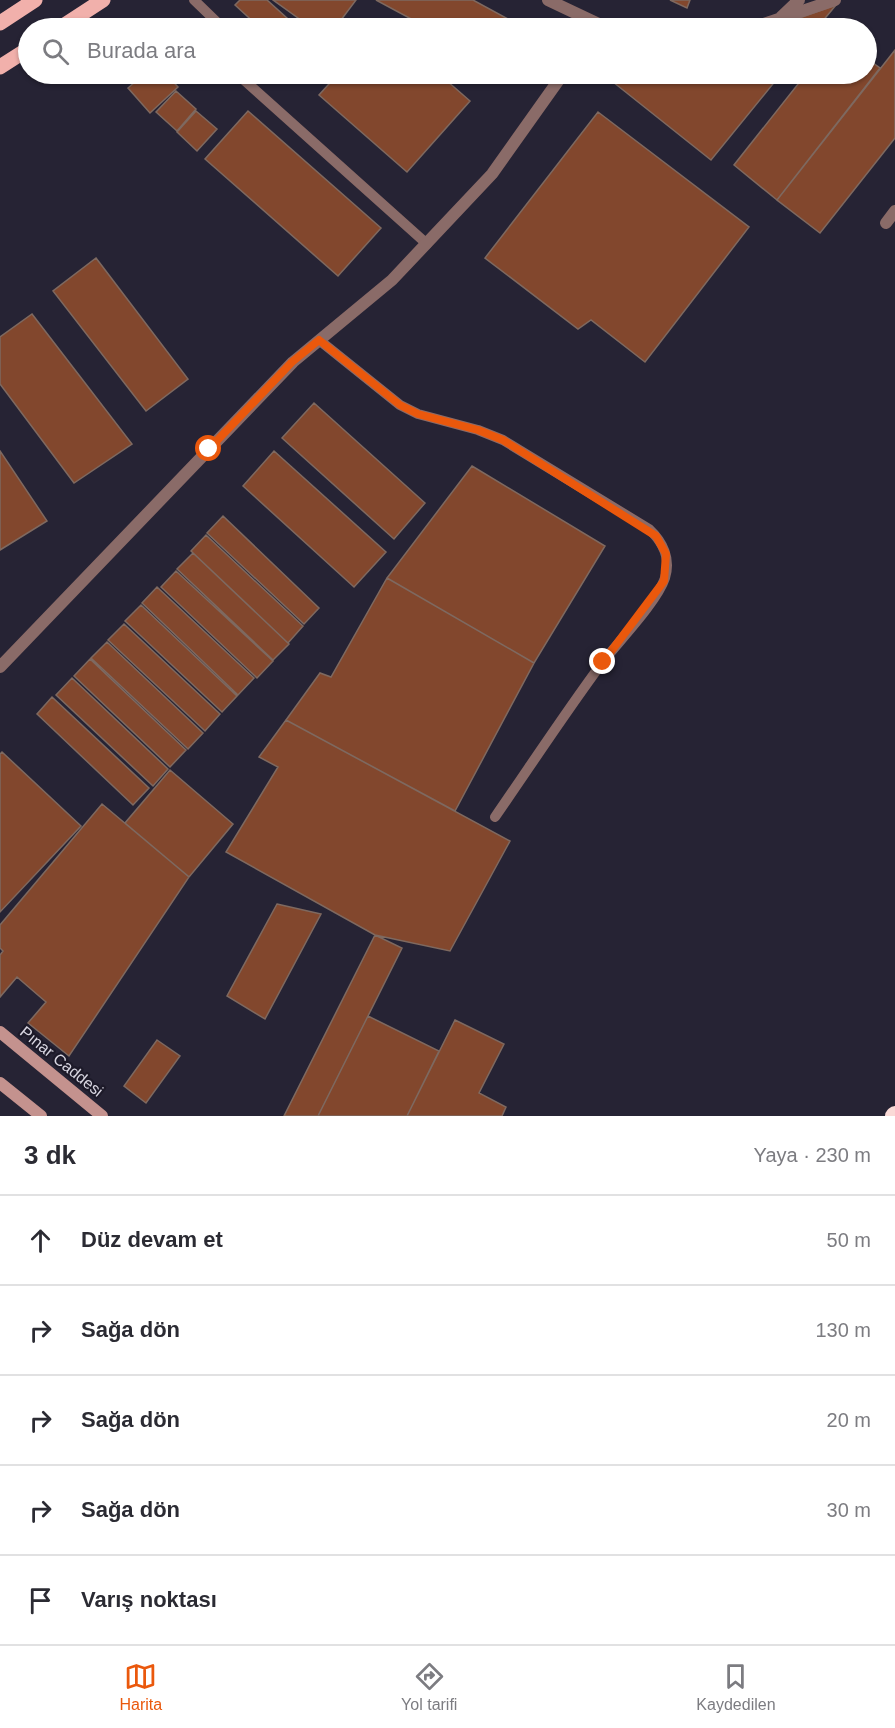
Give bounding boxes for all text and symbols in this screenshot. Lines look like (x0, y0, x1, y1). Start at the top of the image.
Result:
search box (18, 18, 877, 84)
icon: search (39, 35, 72, 68)
text: Burada ara (87, 38, 196, 63)
route start (195, 435, 221, 461)
route end (589, 648, 615, 674)
street label: Pınar Caddesi (17, 1023, 106, 1100)
text: 3 dk (24, 1140, 76, 1170)
text: Yaya · 230 m (754, 1144, 871, 1166)
icon: ahead (24, 1224, 57, 1257)
text: Düz devam et (81, 1227, 223, 1252)
text: 50 m (827, 1229, 871, 1251)
icon: right (24, 1314, 57, 1347)
text: Sağa dön (81, 1317, 180, 1342)
text: 130 m (815, 1319, 871, 1341)
icon: right (24, 1404, 57, 1437)
text: Sağa dön (81, 1407, 180, 1432)
text: 20 m (827, 1409, 871, 1431)
icon: right (24, 1494, 57, 1527)
text: Sağa dön (81, 1497, 180, 1522)
text: 30 m (827, 1499, 871, 1521)
icon: arrive (24, 1584, 57, 1617)
text: Varış noktası (81, 1587, 217, 1612)
tab: Harita (119, 1660, 162, 1714)
tab: Yol tarifi (401, 1660, 457, 1714)
tab: Kaydedilen (696, 1660, 776, 1714)

